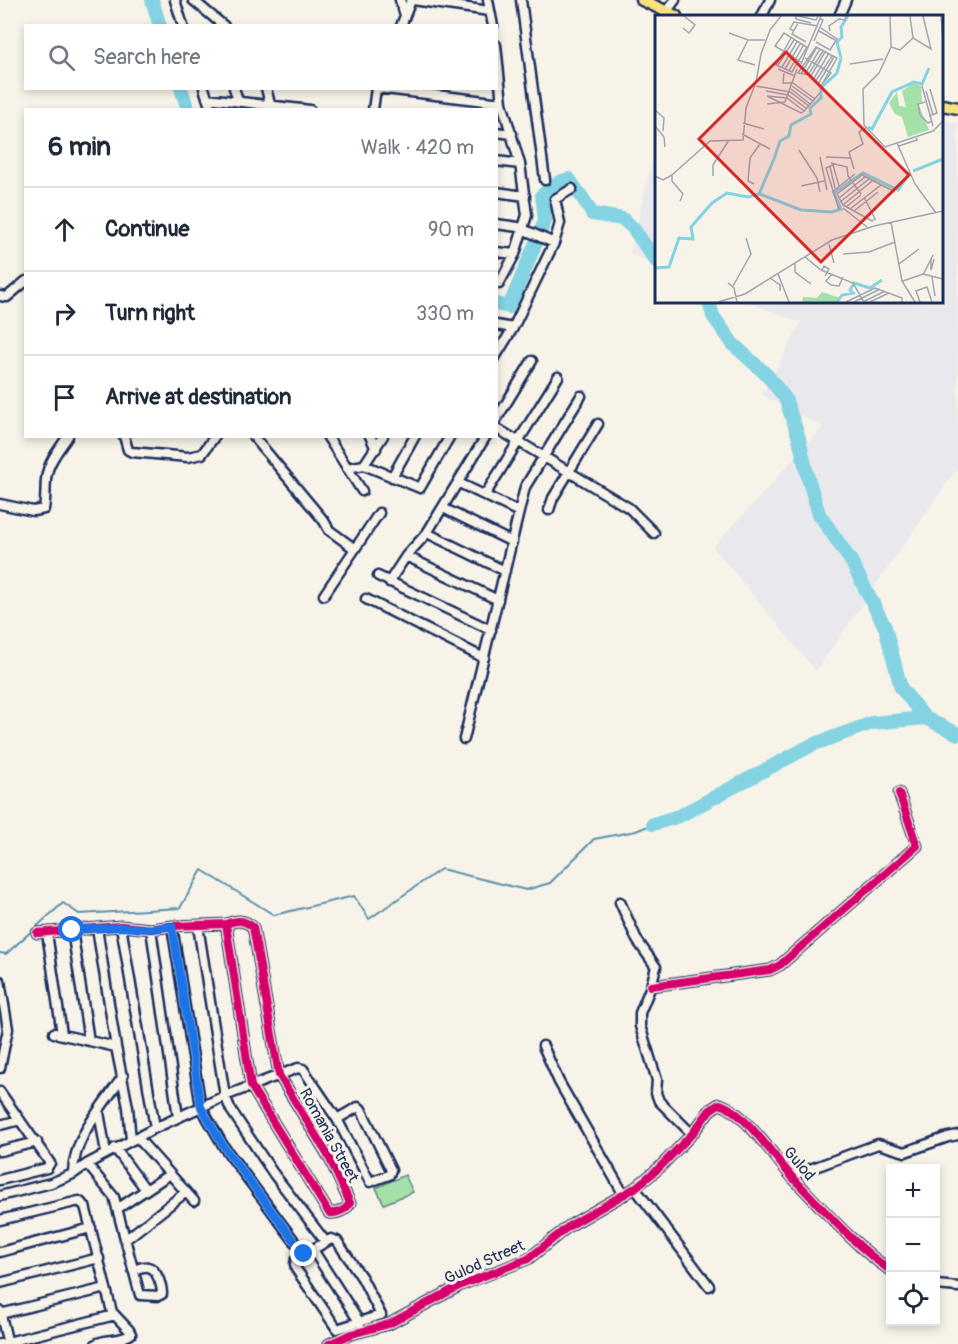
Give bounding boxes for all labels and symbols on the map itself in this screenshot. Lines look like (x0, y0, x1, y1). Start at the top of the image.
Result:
inset map (655, 15, 943, 303)
route start (58, 916, 84, 942)
street label: Romania Street (295, 1085, 364, 1187)
street label: Gulod (779, 1142, 820, 1185)
street label: Gulod Street (441, 1235, 528, 1288)
route end (290, 1240, 316, 1266)

